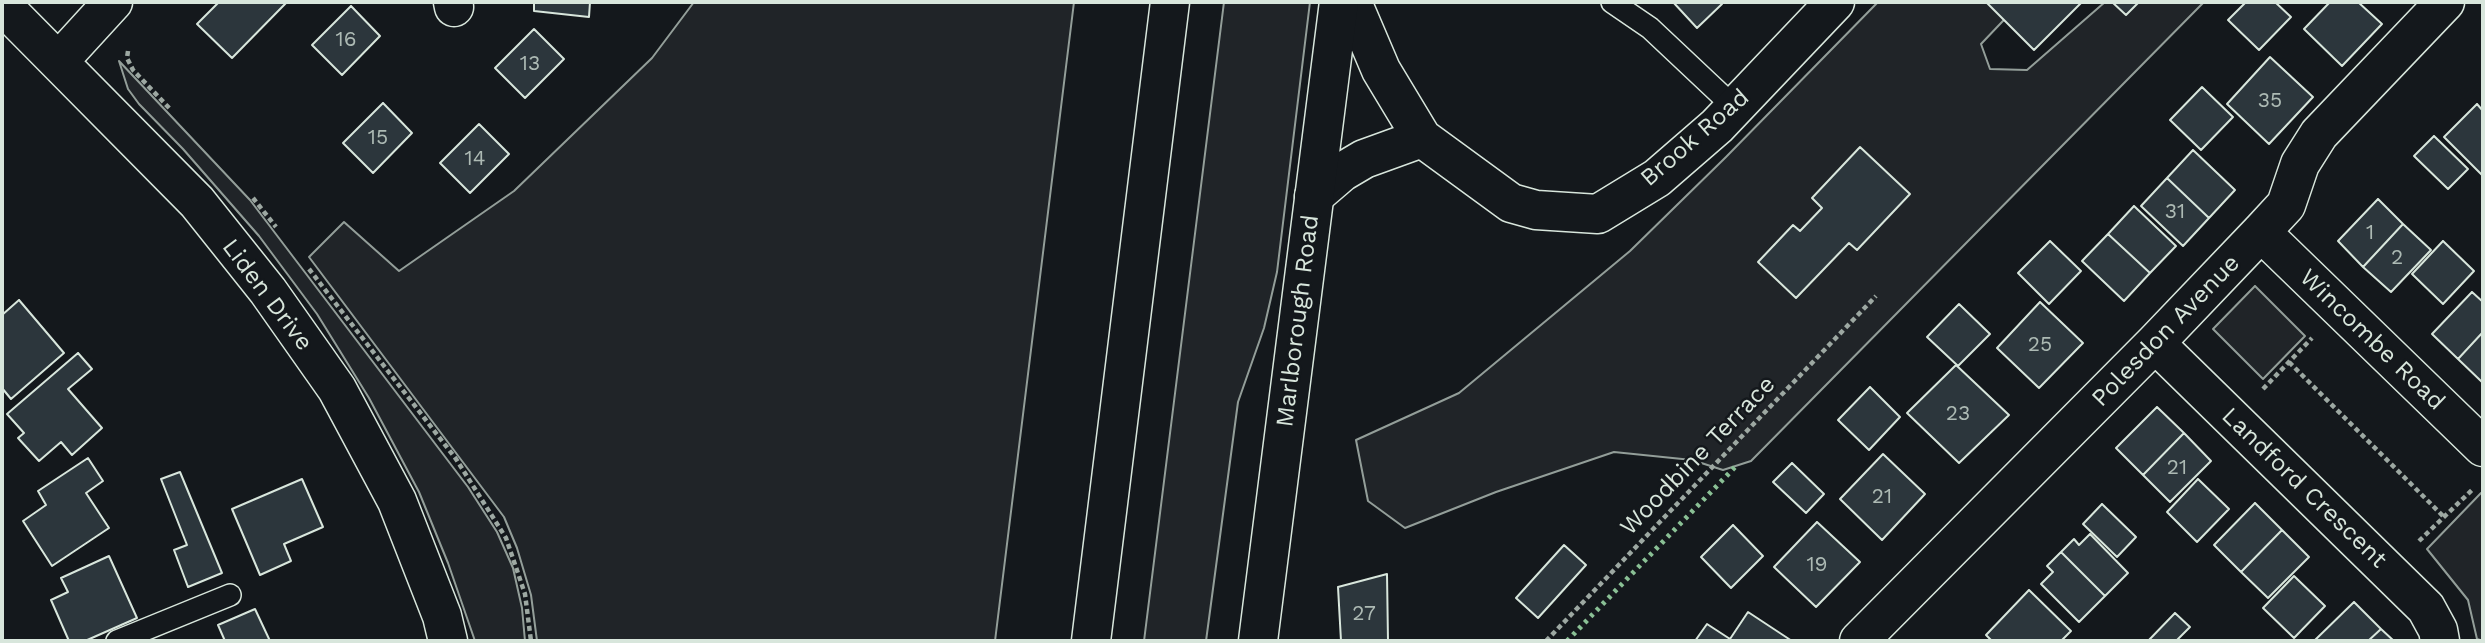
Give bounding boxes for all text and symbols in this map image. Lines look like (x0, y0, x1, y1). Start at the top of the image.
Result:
house number: 16 (336, 27, 356, 53)
house number: 13 (520, 51, 540, 77)
street label: Brook Road (1635, 83, 1755, 193)
house number: 35 (2258, 88, 2282, 114)
house number: 15 (368, 125, 388, 151)
house number: 14 (464, 146, 486, 172)
house number: 31 (2165, 199, 2185, 225)
street label: Marlborough Road (1271, 213, 1325, 429)
house number: 1 (2366, 220, 2374, 246)
street label: Liden Drive (216, 233, 318, 357)
house number: 2 (2391, 245, 2403, 271)
street label: Polesdon Avenue (2086, 249, 2246, 413)
street label: Wincombe Road (2293, 263, 2451, 417)
house number: 25 (2028, 332, 2052, 358)
street label: Woodbine Terrace (1615, 370, 1781, 542)
house number: 23 (1946, 401, 1970, 427)
street label: Landford Crescent (2215, 402, 2393, 574)
house number: 21 (2167, 455, 2187, 481)
house number: 21 (1872, 484, 1892, 510)
house number: 19 (1806, 552, 1828, 578)
house number: 27 (1352, 601, 1376, 627)

